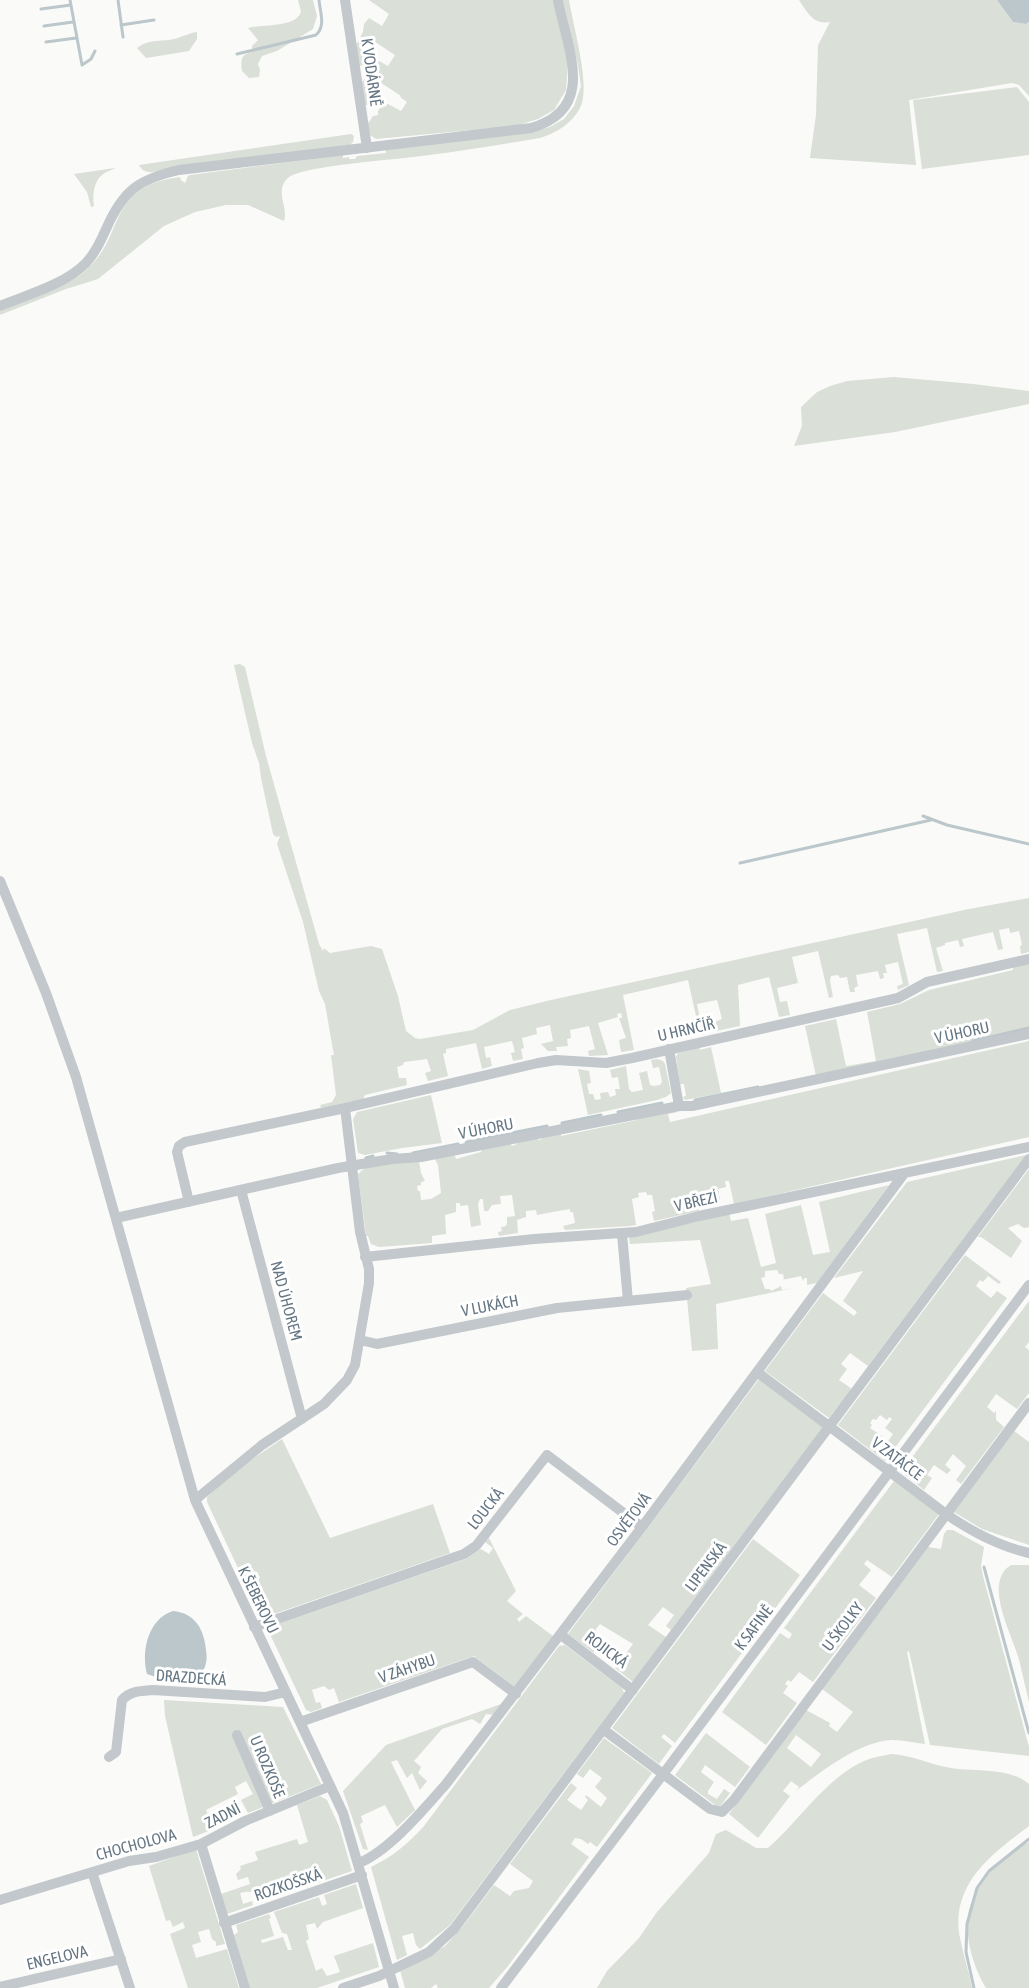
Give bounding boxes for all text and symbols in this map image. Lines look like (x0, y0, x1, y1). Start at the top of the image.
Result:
street label: K VODÁRNĚ (357, 37, 385, 107)
street label: U HRNČÍŘ (656, 1014, 716, 1046)
street label: V ÚHORU (933, 1018, 991, 1048)
street label: V ÚHORU (457, 1114, 515, 1144)
street label: V BŘEZÍ (673, 1188, 719, 1216)
street label: NAD ÚHOREM (266, 1259, 306, 1343)
street label: V LUKÁCH (460, 1291, 520, 1321)
street label: V ZATÁČCE (867, 1433, 927, 1485)
street label: LOUCKÁ (464, 1484, 508, 1534)
street label: OSVĚTOVÁ (603, 1489, 655, 1551)
street label: LIPENSKÁ (681, 1539, 731, 1595)
street label: K ŠEBEROVU (234, 1563, 282, 1637)
street label: U ŠKOLKY (818, 1599, 868, 1655)
street label: K SAFINĚ (731, 1602, 777, 1654)
street label: ROJICKÁ (581, 1628, 631, 1672)
street label: V ZÁHYBU (376, 1650, 438, 1688)
street label: DRAZDECKÁ (155, 1666, 227, 1690)
street label: U ROZKOŠE (245, 1733, 289, 1801)
street label: ZADNÍ (202, 1799, 244, 1833)
street label: CHOCHOLOVA (94, 1825, 178, 1865)
street label: ROZKOŠSKÁ (252, 1865, 324, 1905)
street label: ENGELOVA (25, 1942, 89, 1974)

